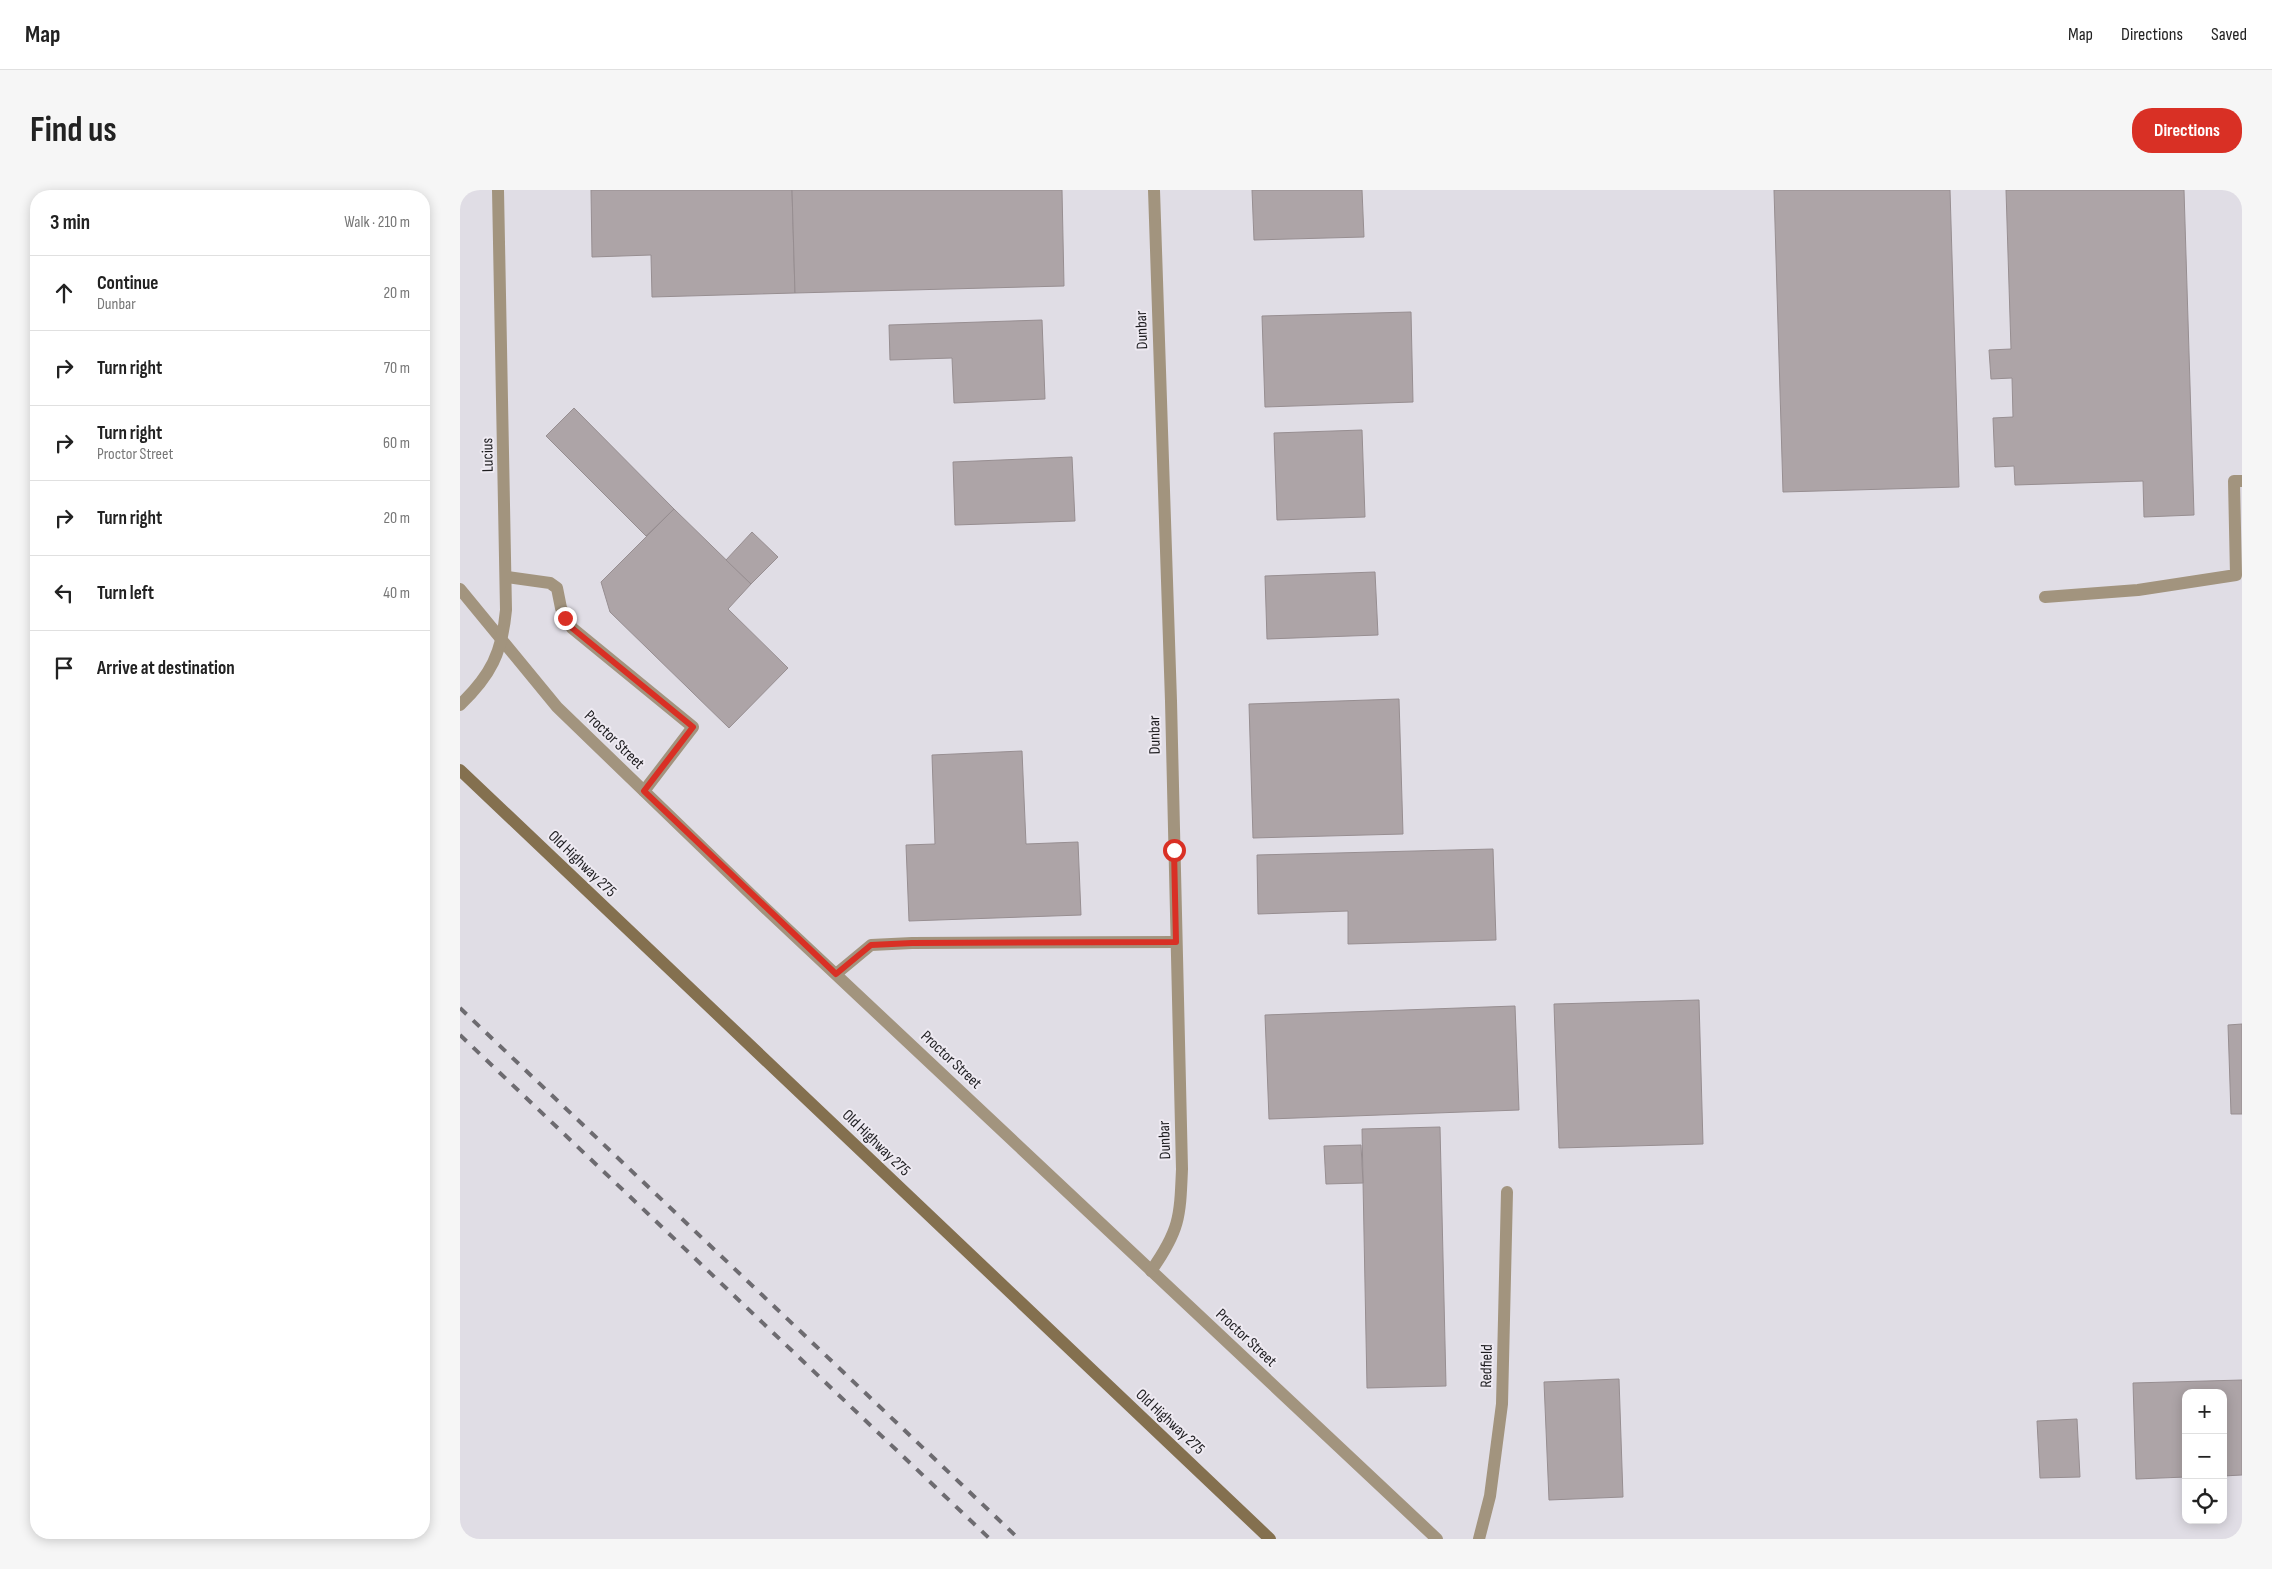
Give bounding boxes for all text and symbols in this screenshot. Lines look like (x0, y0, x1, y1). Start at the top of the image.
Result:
text: Map (25, 20, 60, 49)
text: Map (2068, 24, 2093, 45)
text: Directions (2121, 24, 2183, 45)
text: Saved (2211, 24, 2247, 45)
button: Directions (2132, 108, 2242, 153)
text: Find us (30, 109, 117, 152)
text: 3 min (50, 210, 90, 235)
text: Walk · 210 m (344, 213, 410, 232)
text: Continue (97, 272, 158, 295)
icon: ahead (50, 279, 78, 307)
text: 20 m (383, 284, 410, 303)
text: Dunbar (97, 295, 136, 314)
street label: Dunbar (1132, 310, 1152, 350)
icon: right (50, 354, 78, 382)
text: Turn right (97, 357, 162, 380)
text: 70 m (384, 359, 410, 378)
text: Turn right (97, 422, 162, 445)
icon: right (50, 429, 78, 457)
text: 60 m (383, 434, 410, 453)
street label: Lucius (478, 437, 498, 472)
text: Proctor Street (97, 445, 173, 464)
icon: right (50, 504, 78, 532)
text: Turn right (97, 507, 162, 530)
text: 20 m (383, 509, 410, 528)
icon: left (50, 579, 78, 607)
text: Turn left (97, 582, 154, 605)
text: 40 m (383, 584, 410, 603)
route end (554, 607, 577, 630)
icon: arrive (50, 654, 78, 682)
text: Arrive at destination (97, 657, 235, 680)
street label: Proctor Street (580, 707, 648, 773)
street label: Dunbar (1145, 715, 1165, 755)
street label: Old Highway 275 (544, 827, 620, 901)
route start (1163, 839, 1186, 862)
street label: Proctor Street (917, 1027, 985, 1093)
street label: Old Highway 275 (838, 1106, 914, 1180)
street label: Dunbar (1155, 1120, 1175, 1160)
street label: Proctor Street (1212, 1305, 1280, 1371)
street label: Redfield (1477, 1344, 1497, 1388)
street label: Old Highway 275 (1132, 1385, 1208, 1459)
map controls (2182, 1389, 2227, 1524)
button: + (2182, 1389, 2227, 1434)
button: − (2182, 1434, 2227, 1479)
button: locate (2182, 1479, 2227, 1524)

